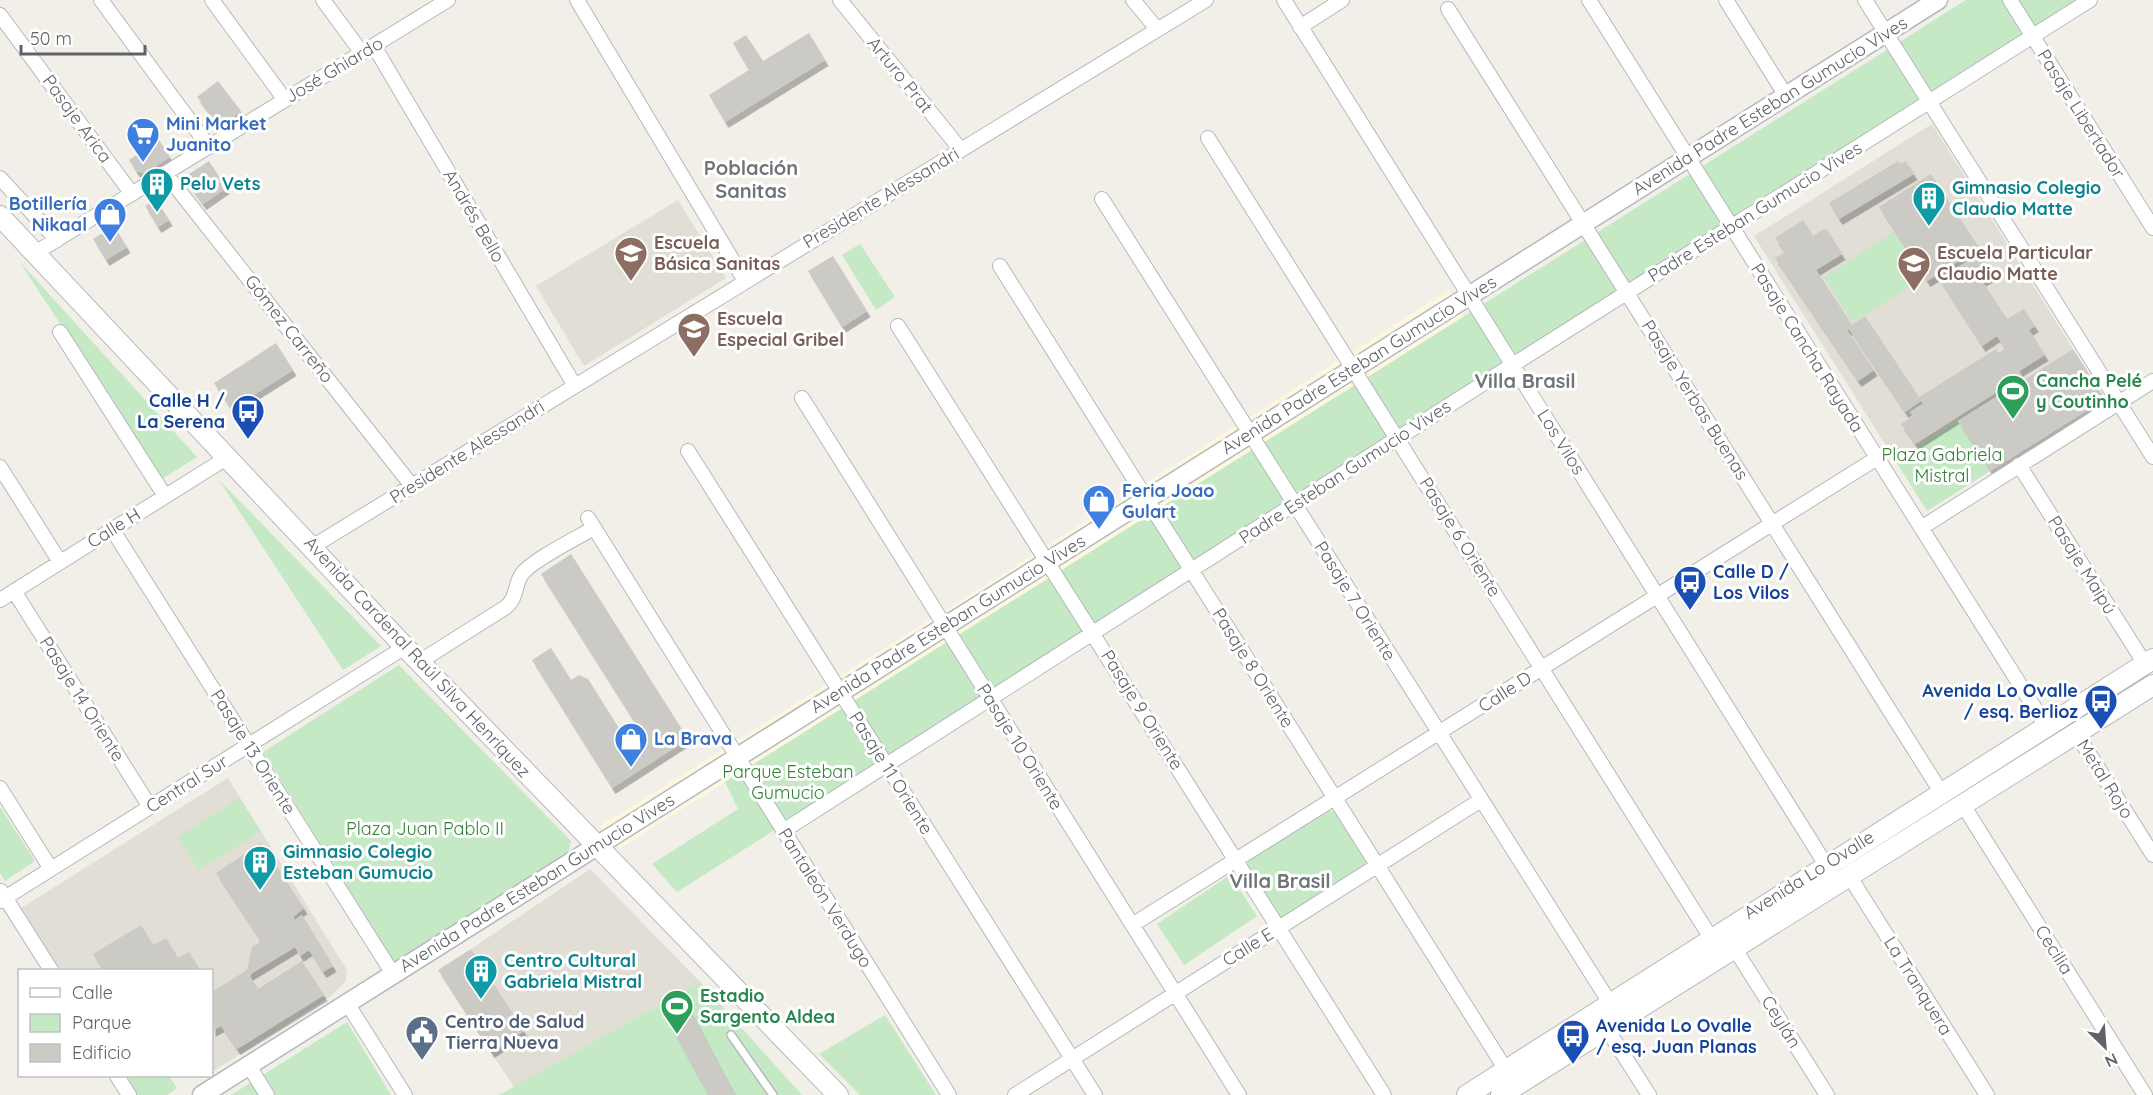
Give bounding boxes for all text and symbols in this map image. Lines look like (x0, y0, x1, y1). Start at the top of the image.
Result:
street label: Avenida Padre Esteban Gumucio Vives (1628, 11, 1912, 200)
scale bar (21, 18, 146, 56)
text: 50 m (30, 27, 72, 50)
street label: José Ghiardo (280, 31, 387, 108)
street label: Arturo Prat (863, 32, 938, 118)
street label: Pasaje Libertador (2032, 45, 2130, 183)
street label: Pasaje Arica (38, 70, 117, 167)
place label: Mini Market Juanito (166, 112, 267, 156)
supermarket icon: Mini Market Juanito (125, 116, 161, 163)
street label: Padre Esteban Gumucio Vives (1643, 136, 1866, 287)
street label: Presidente Alessandri (798, 142, 963, 253)
district label: Población Sanitas (704, 155, 798, 203)
street label: Andrés Bello (439, 165, 510, 266)
building icon: Pelu Vets (139, 166, 175, 213)
place label: Pelu Vets (180, 172, 261, 195)
place label: Gimnasio Colegio Claudio Matte (1952, 176, 2101, 220)
building icon: Gimnasio Colegio Claudio Matte (1911, 180, 1947, 227)
place label: Botillería Nikaal (9, 192, 87, 236)
shop icon: Botillería Nikaal (92, 196, 128, 243)
place label: Escuela Básica Sanitas (654, 231, 780, 275)
school or university icon: Escuela Básica Sanitas (613, 235, 649, 282)
place label: Escuela Particular Claudio Matte (1937, 241, 2093, 285)
school or university icon: Escuela Particular Claudio Matte (1896, 245, 1932, 292)
street label: Pasaje Cancha Rayada (1746, 259, 1869, 437)
street label: Gómez Carreño (240, 270, 339, 387)
street label: Avenida Padre Esteban Gumucio Vives (1217, 270, 1501, 459)
place label: Escuela Especial Gribel (717, 307, 844, 351)
school or university icon: Escuela Especial Gribel (676, 311, 712, 358)
street label: Pasaje Yerbas Buenas (1637, 315, 1754, 484)
district label: Villa Brasil (1474, 368, 1576, 393)
place label: Cancha Pelé y Coutinho (2036, 369, 2142, 413)
sports icon: Cancha Pelé y Coutinho (1995, 373, 2031, 420)
place label: Calle H / La Serena (137, 389, 225, 433)
bus stop icon: Calle H / La Serena (230, 393, 266, 440)
street label: Padre Esteban Gumucio Vives (1234, 394, 1455, 549)
street label: Presidente Alessandri (385, 395, 548, 509)
street label: Los Vilos (1532, 405, 1590, 479)
park label: Plaza Gabriela Mistral (1882, 443, 2002, 487)
street label: Pasaje 6 Oriente (1414, 473, 1506, 601)
place label: Feria Joao Gulart (1122, 479, 1215, 523)
shop icon: Feria Joao Gulart (1081, 483, 1117, 530)
street label: Calle H (83, 502, 145, 553)
street label: Pasaje Maipú (2043, 511, 2122, 618)
street label: Avenida Padre Esteban Gumucio Vives (806, 529, 1090, 718)
street label: Avenida Cardenal Raúl Silva Henríquez (299, 531, 535, 782)
street label: Pasaje 7 Oriente (1310, 537, 1401, 665)
place label: Calle D / Los Vilos (1713, 560, 1789, 604)
bus stop icon: Calle D / Los Vilos (1672, 564, 1708, 611)
street label: Pasaje 8 Oriente (1207, 604, 1299, 732)
street label: Pasaje 14 Oriente (35, 632, 130, 766)
street label: Pasaje 9 Oriente (1096, 645, 1189, 774)
street label: Calle D (1474, 666, 1536, 717)
street label: Pasaje 10 Oriente (972, 679, 1068, 814)
place label: Avenida Lo Ovalle / esq. Berlioz (1922, 679, 2078, 723)
bus stop icon: Avenida Lo Ovalle / esq. Berlioz (2083, 683, 2119, 730)
street label: Pasaje 13 Oriente (206, 685, 301, 819)
street label: Pasaje 11 Oriente (844, 707, 938, 838)
shop icon: La Brava (613, 721, 649, 768)
place label: La Brava (654, 727, 732, 750)
street label: Metal Rojo (2072, 735, 2139, 823)
street label: Central Sur (141, 749, 232, 818)
park label: Parque Esteban Gumucio (722, 760, 854, 804)
street label: Avenida Padre Esteban Gumucio Vives (395, 788, 679, 977)
park label: Plaza Juan Pablo II (346, 817, 504, 840)
street label: Pantaleón Verdugo (773, 824, 878, 972)
street label: Avenida Lo Ovalle (1739, 825, 1878, 924)
place label: Gimnasio Colegio Esteban Gumucio (283, 840, 433, 884)
building icon: Gimnasio Colegio Esteban Gumucio (242, 844, 278, 891)
district label: Villa Brasil (1229, 868, 1331, 893)
street label: Cecilia (2030, 921, 2078, 979)
street label: Calle E (1218, 922, 1278, 971)
street label: La Tranquera (1879, 932, 1958, 1039)
place label: Centro Cultural Gabriela Mistral (504, 949, 642, 993)
building icon: Centro Cultural Gabriela Mistral (463, 953, 499, 1000)
legend (18, 969, 213, 1077)
text: Calle (72, 981, 113, 1004)
place label: Estadio Sargento Aldea (700, 984, 835, 1028)
sports icon: Estadio Sargento Aldea (659, 988, 695, 1035)
street label: Ceylán (1756, 991, 1806, 1052)
place label: Centro de Salud Tierra Nueva (445, 1010, 584, 1054)
text: Parque (72, 1011, 131, 1034)
public building icon: Centro de Salud Tierra Nueva (404, 1014, 440, 1061)
place label: Avenida Lo Ovalle / esq. Juan Planas (1596, 1014, 1757, 1058)
north arrow (2075, 1017, 2135, 1077)
bus stop icon: Avenida Lo Ovalle / esq. Juan Planas (1555, 1018, 1591, 1065)
text: Edificio (72, 1041, 131, 1064)
text: N (2102, 1049, 2121, 1072)

